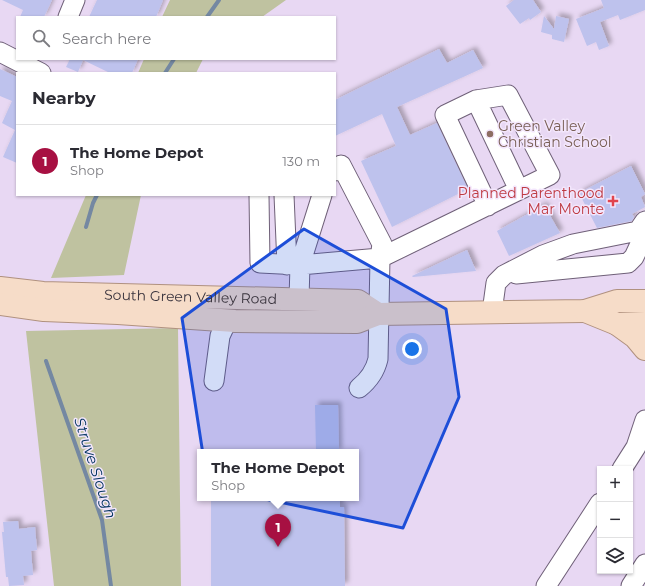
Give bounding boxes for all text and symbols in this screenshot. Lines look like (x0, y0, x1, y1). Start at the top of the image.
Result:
search box (16, 16, 336, 60)
icon: search (30, 27, 52, 49)
text: Search here (62, 29, 151, 48)
text: Nearby (32, 88, 96, 108)
place label: Green Valley Christian School (498, 117, 612, 151)
marker: Green Valley Christian School (485, 129, 495, 139)
text: The Home Depot (70, 143, 203, 162)
text: 1 (42, 153, 48, 169)
text: 130 m (282, 153, 320, 169)
text: Shop (70, 162, 104, 178)
place label: Planned Parenthood Mar Monte (458, 184, 604, 218)
marker: Planned Parenthood Mar Monte (607, 195, 619, 207)
street label: South Green Valley Road (104, 286, 277, 308)
your location (402, 339, 422, 359)
water label: Struve Slough (70, 415, 121, 521)
popup (197, 449, 359, 501)
text: The Home Depot (211, 458, 345, 477)
map controls (597, 466, 633, 574)
button: + (597, 466, 633, 502)
text: Shop (211, 477, 245, 493)
button: − (597, 502, 633, 538)
pin: 1 (265, 514, 291, 547)
button: layers (597, 538, 633, 574)

